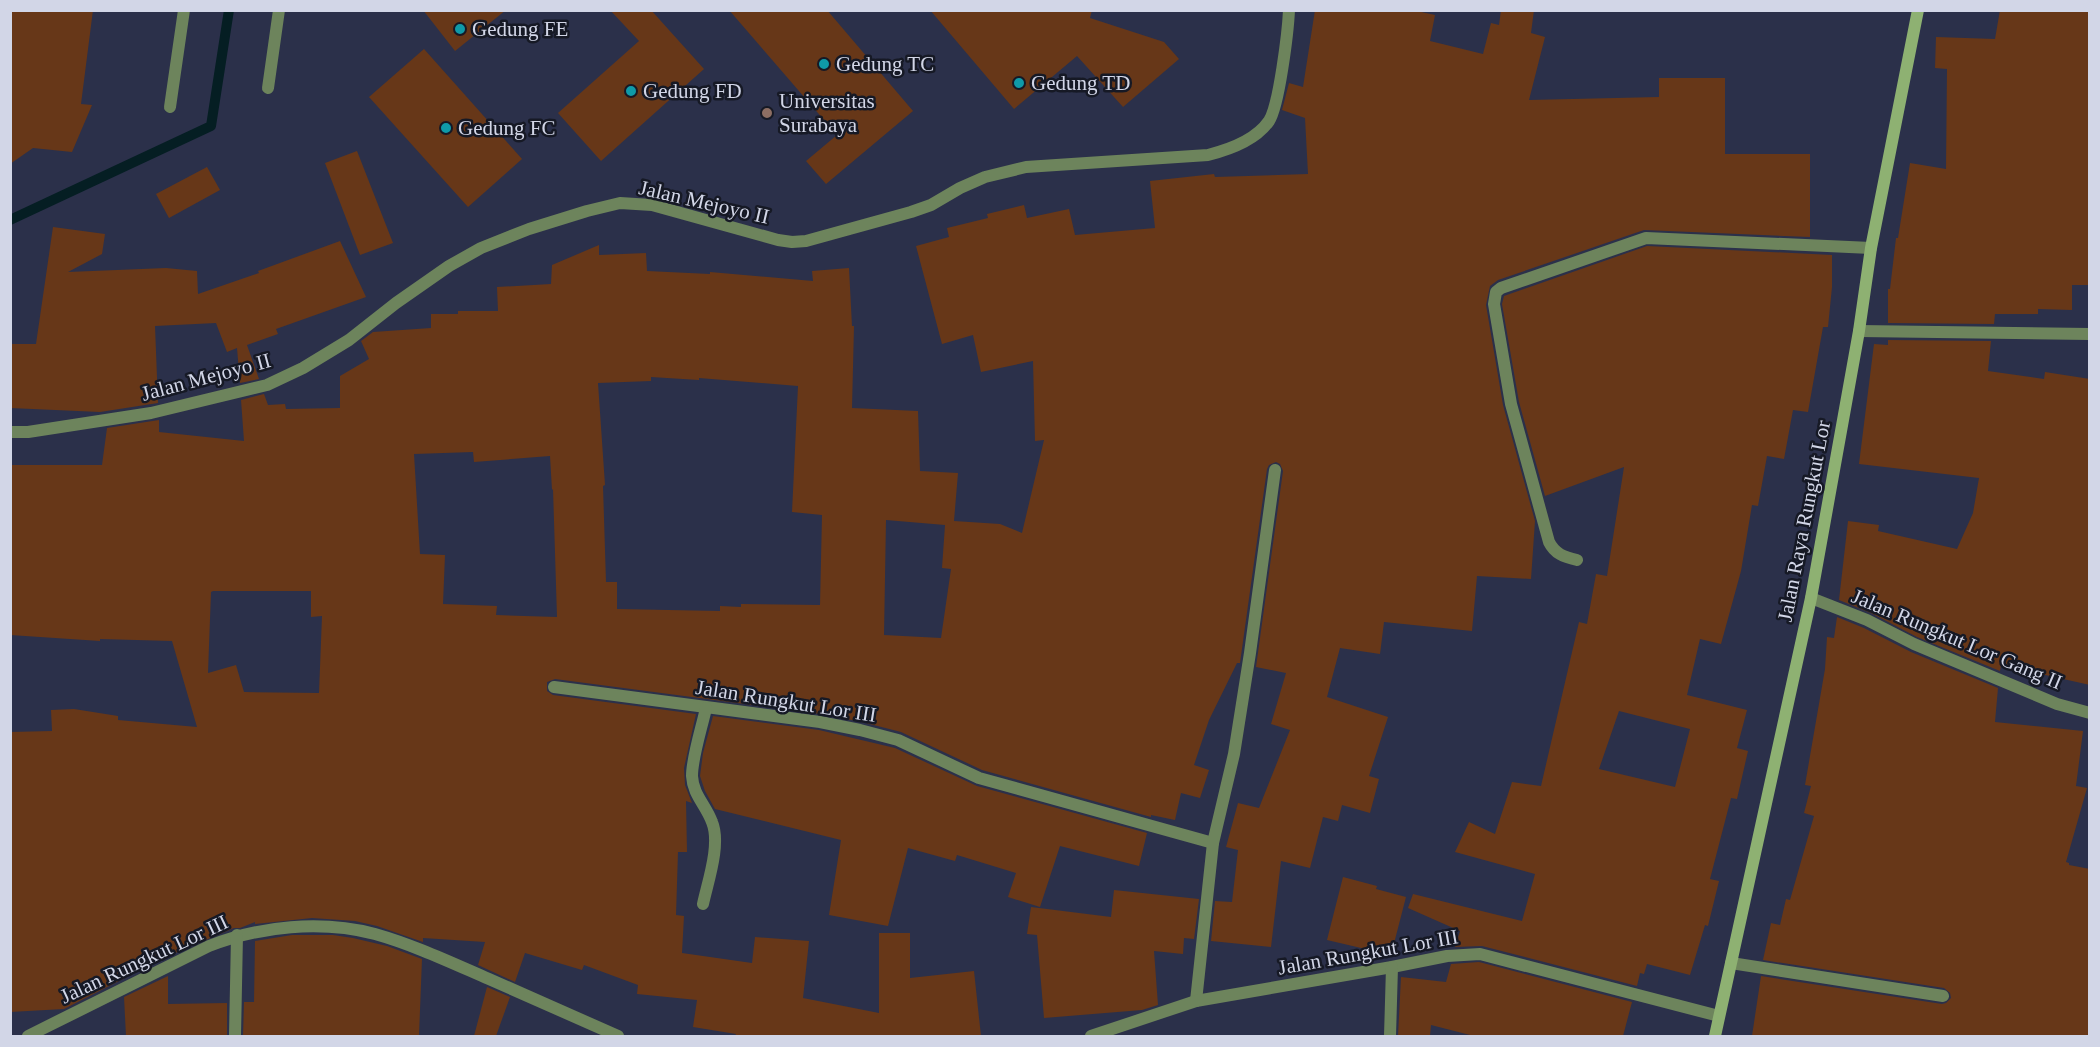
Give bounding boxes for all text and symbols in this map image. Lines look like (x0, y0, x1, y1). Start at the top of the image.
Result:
place label: Gedung FE (472, 17, 568, 41)
marker: Gedung FE (453, 22, 467, 36)
place label: Gedung TC (836, 52, 934, 76)
marker: Gedung TC (817, 57, 831, 71)
place label: Gedung TD (1031, 71, 1130, 95)
marker: Gedung TD (1012, 76, 1026, 90)
place label: Gedung FD (643, 79, 742, 103)
marker: Gedung FD (624, 84, 638, 98)
place label: Universitas Surabaya (779, 89, 875, 137)
marker: Universitas Surabaya (760, 106, 774, 120)
place label: Gedung FC (458, 116, 555, 140)
marker: Gedung FC (439, 121, 453, 135)
street label: Jalan Mejoyo II (637, 175, 771, 229)
street label: Jalan Mejoyo II (139, 348, 273, 406)
street label: Jalan Raya Rungkut Lor (1773, 418, 1835, 624)
street label: Jalan Rungkut Lor Gang II (1848, 584, 2066, 694)
street label: Jalan Rungkut Lor III (694, 675, 878, 727)
street label: Jalan Rungkut Lor III (56, 910, 232, 1008)
street label: Jalan Rungkut Lor III (1276, 924, 1460, 980)

